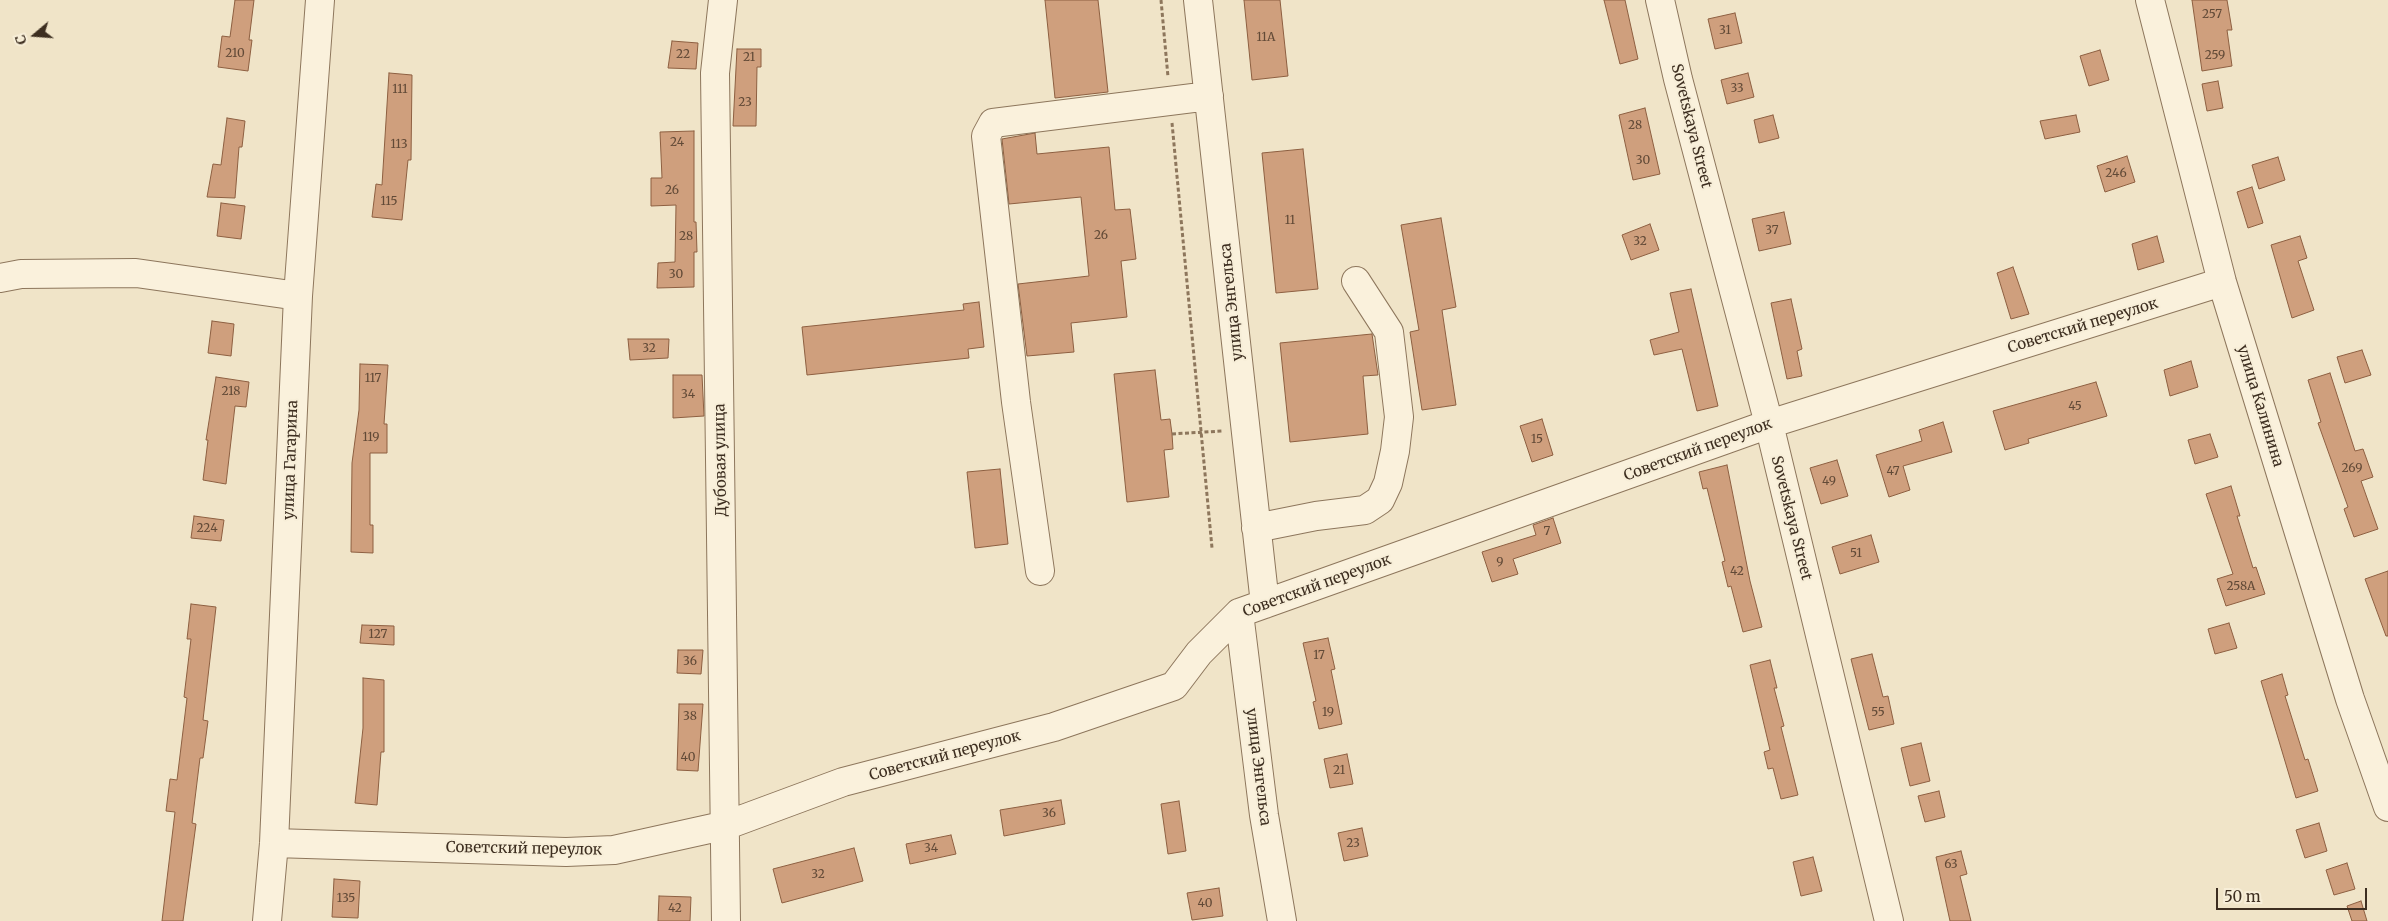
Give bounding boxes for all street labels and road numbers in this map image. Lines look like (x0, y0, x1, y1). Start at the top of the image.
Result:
street label: Sovetskaya Street (1667, 62, 1715, 190)
street label: улица Энгельса (1217, 242, 1247, 362)
street label: Советский переулок (2006, 295, 2160, 357)
street label: улица Калинина (2233, 343, 2287, 469)
street label: улица Гагарина (280, 400, 302, 520)
street label: Дубовая улица (711, 403, 731, 517)
street label: Советский переулок (1622, 415, 1774, 485)
street label: Sovetskaya Street (1767, 454, 1815, 582)
street label: Советский переулок (1241, 551, 1393, 621)
street label: улица Энгельса (1242, 707, 1274, 827)
street label: Советский переулок (867, 727, 1023, 785)
street label: Советский переулок (446, 839, 602, 859)

